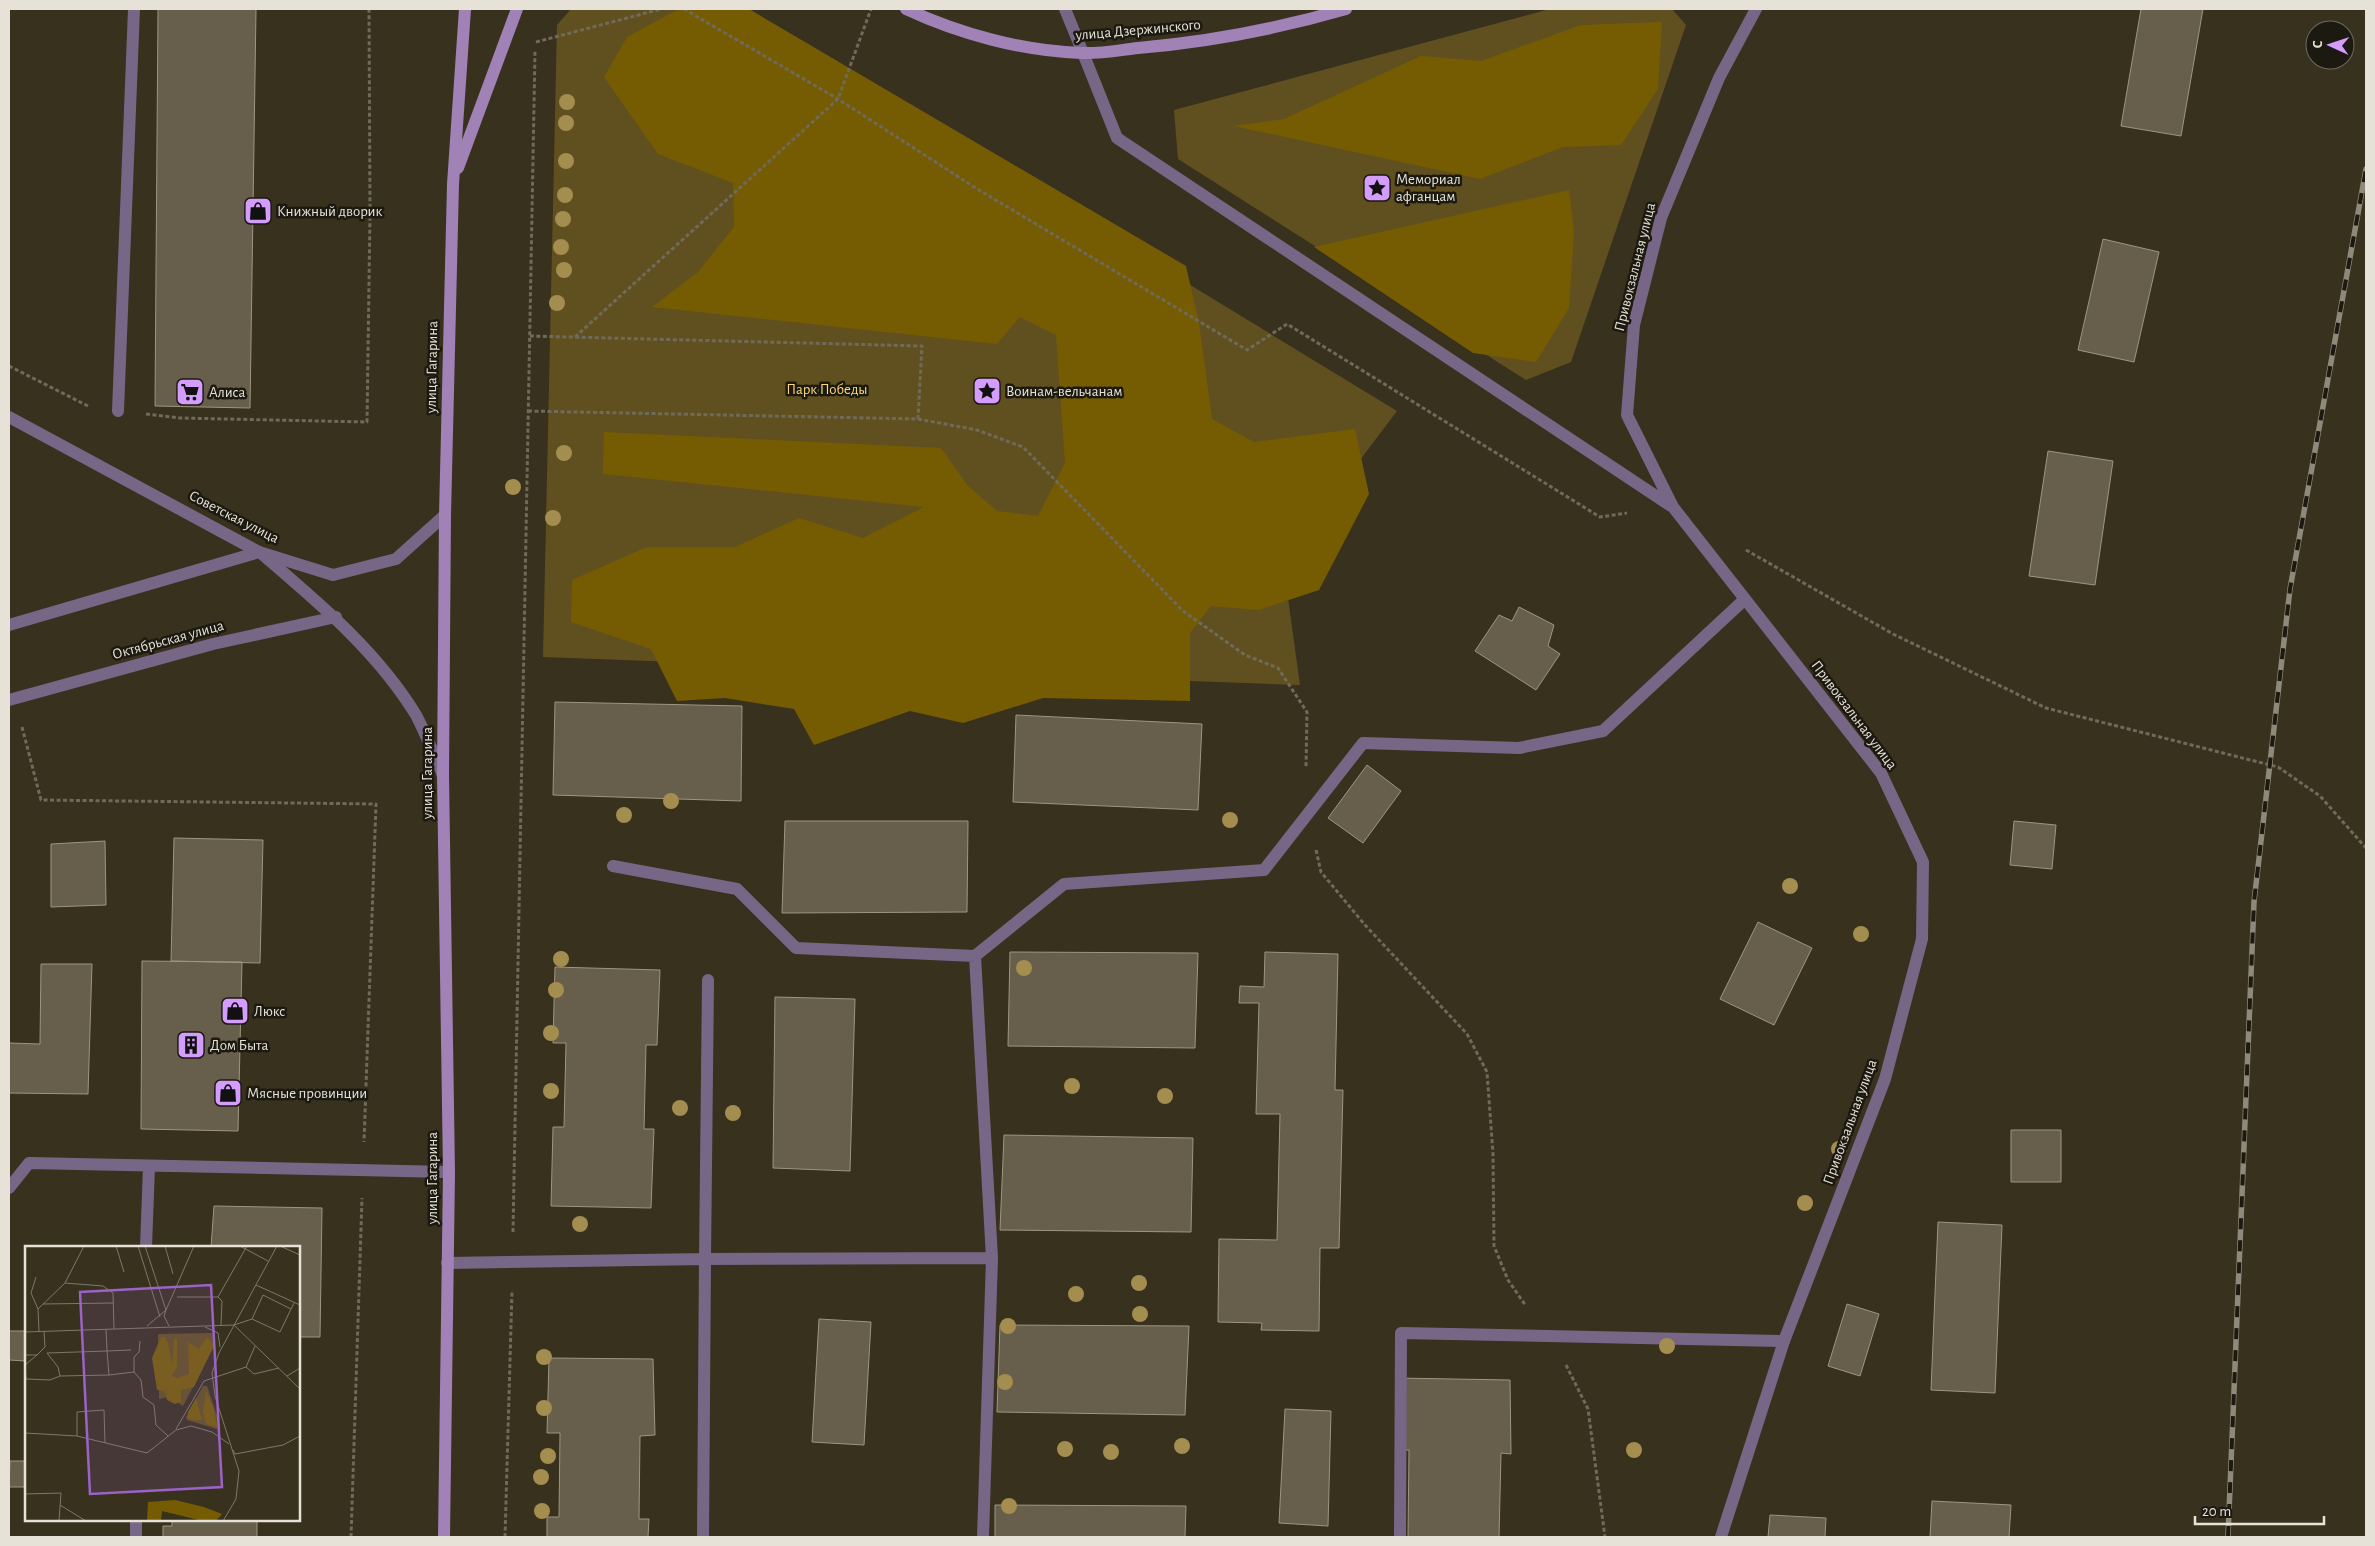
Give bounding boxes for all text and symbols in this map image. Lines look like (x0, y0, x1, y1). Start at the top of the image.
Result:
street label: улица Дзержинского (1074, 17, 1201, 43)
north arrow (2305, 20, 2355, 70)
text: С (2311, 40, 2325, 49)
place label: Мемориал афганцам (1396, 172, 1461, 204)
place icon: Мемориал афганцам (1362, 173, 1392, 203)
shop icon: Книжный дворик (243, 196, 273, 226)
street label: Привокзальная улица (1612, 201, 1658, 333)
place label: Книжный дворик (277, 204, 382, 219)
street label: улица Гагарина (424, 321, 440, 414)
place icon: Воинам-вельчанам (972, 376, 1002, 406)
supermarket icon: Алиса (175, 377, 205, 407)
park label: Парк Победы (786, 382, 868, 397)
place label: Воинам-вельчанам (1006, 384, 1123, 399)
place label: Алиса (209, 385, 246, 400)
street label: Советская улица (187, 488, 282, 546)
street label: Октябрьская улица (111, 618, 226, 662)
street label: Привокзальная улица (1808, 658, 1900, 772)
street label: улица Гагарина (420, 727, 435, 820)
shop icon: Люкс (220, 996, 250, 1026)
place label: Люкс (254, 1004, 285, 1019)
building icon: Дом Быта (176, 1030, 206, 1060)
place label: Дом Быта (210, 1038, 268, 1053)
street label: Привокзальная улица (1820, 1057, 1880, 1187)
shop icon: Мясные провинции (213, 1078, 243, 1108)
place label: Мясные провинции (247, 1086, 367, 1101)
street label: улица Гагарина (425, 1132, 440, 1225)
inset map (25, 1246, 300, 1521)
scale bar (2195, 1494, 2324, 1526)
text: 20 m (2202, 1504, 2231, 1519)

